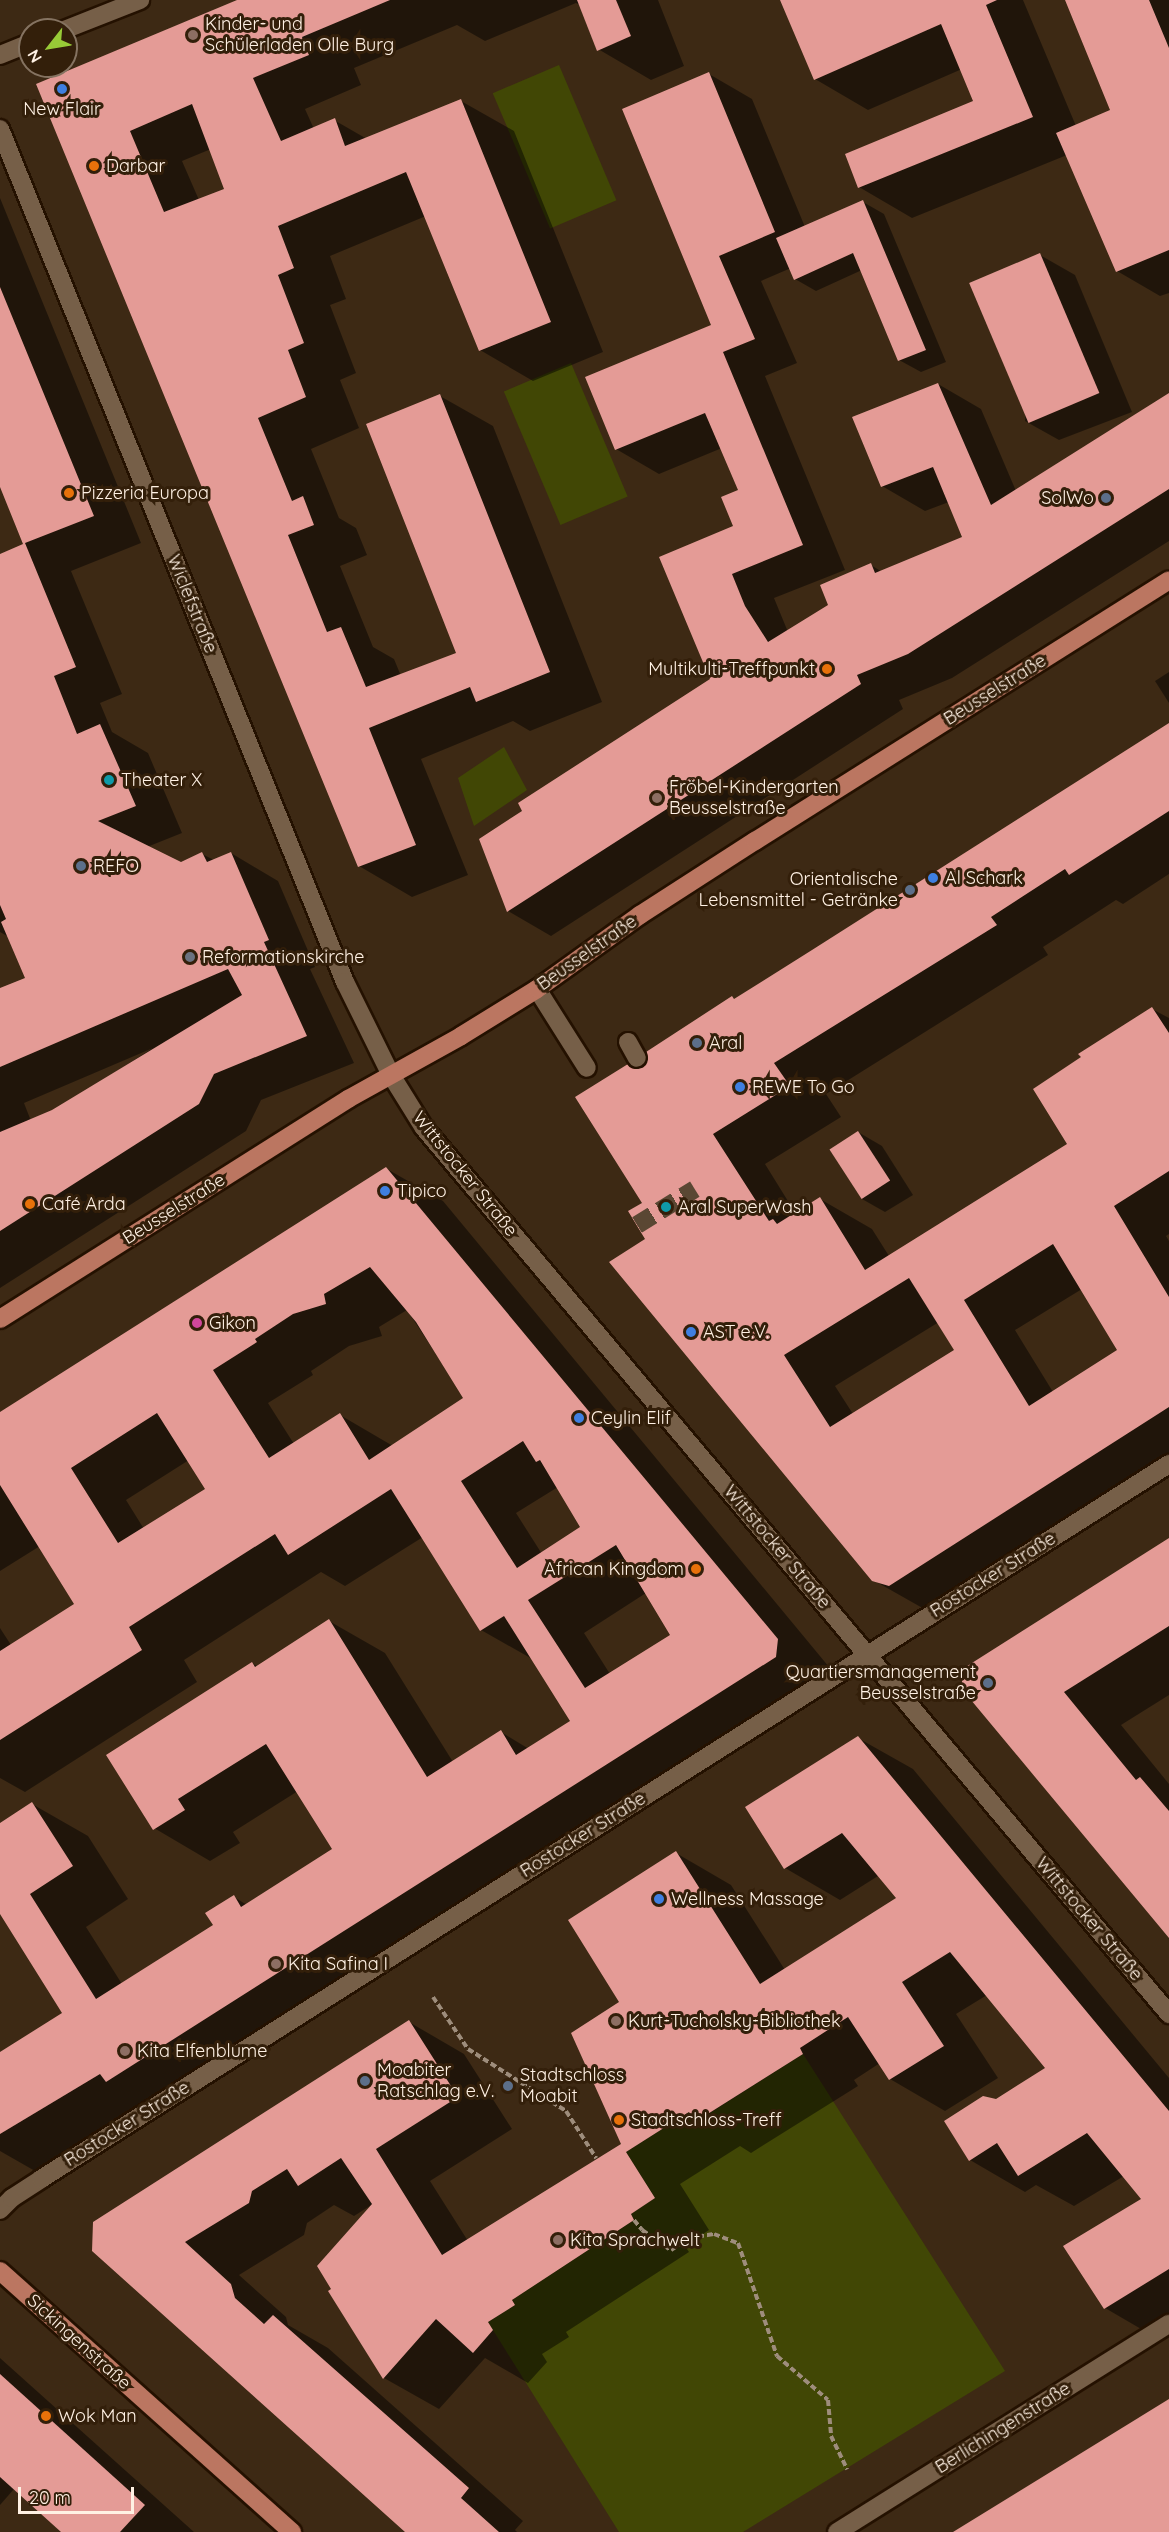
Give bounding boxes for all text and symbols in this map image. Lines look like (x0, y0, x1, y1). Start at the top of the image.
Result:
place label: Kinder- und Schülerladen Olle Burg (205, 14, 394, 57)
north arrow (18, 18, 78, 78)
marker: Kinder- und Schülerladen Olle Burg (186, 28, 200, 42)
text: N (23, 46, 46, 66)
marker: New Flair (55, 82, 69, 96)
place label: New Flair (23, 98, 101, 120)
place label: Darbar (106, 155, 166, 177)
marker: Darbar (87, 159, 101, 173)
place label: Pizzeria Europa (81, 482, 209, 504)
marker: Pizzeria Europa (62, 486, 76, 500)
place label: SolWo (1041, 487, 1094, 509)
marker: SolWo (1099, 491, 1113, 505)
street label: Wiclefstraße (162, 552, 222, 656)
street label: Beusselstraße (940, 650, 1050, 730)
place label: Multikulti-Treffpunkt (648, 658, 815, 680)
marker: Multikulti-Treffpunkt (820, 662, 834, 676)
place label: Theater X (121, 769, 202, 791)
marker: Theater X (102, 773, 116, 787)
place label: Fröbel-Kindergarten Beusselstraße (669, 777, 839, 820)
marker: Fröbel-Kindergarten Beusselstraße (650, 791, 664, 805)
place label: REFO (93, 855, 139, 877)
marker: REFO (74, 859, 88, 873)
place label: Al Schark (945, 867, 1023, 889)
place label: Orientalische Lebensmittel - Getränke (699, 869, 898, 912)
marker: Al Schark (926, 871, 940, 885)
marker: Orientalische Lebensmittel - Getränke (903, 883, 917, 897)
street label: Beusselstraße (533, 911, 641, 995)
place label: Reformationskirche (202, 946, 364, 968)
marker: Reformationskirche (183, 950, 197, 964)
place label: Aral (709, 1032, 742, 1054)
marker: Aral (690, 1036, 704, 1050)
place label: REWE To Go (752, 1076, 855, 1098)
marker: REWE To Go (733, 1080, 747, 1094)
street label: Wittstocker Straße (408, 1107, 522, 1241)
street label: Beusselstraße (119, 1169, 229, 1249)
place label: Tipico (397, 1180, 447, 1202)
marker: Tipico (378, 1184, 392, 1198)
place label: Café Arda (42, 1193, 126, 1215)
place label: Aral SuperWash (678, 1196, 811, 1218)
marker: Café Arda (23, 1197, 37, 1211)
marker: Aral SuperWash (659, 1200, 673, 1214)
place label: Gikon (209, 1312, 256, 1334)
marker: Gikon (190, 1316, 204, 1330)
place label: AST e.V. (703, 1321, 769, 1343)
marker: AST e.V. (684, 1325, 698, 1339)
place label: Ceylin Elif (591, 1407, 671, 1429)
marker: Ceylin Elif (572, 1411, 586, 1425)
street label: Wittstocker Straße (719, 1481, 835, 1613)
street label: Rostocker Straße (926, 1528, 1060, 1622)
place label: African Kingdom (544, 1558, 684, 1580)
marker: African Kingdom (689, 1562, 703, 1576)
place label: Quartiersmanagement Beusselstraße (786, 1662, 976, 1704)
marker: Quartiersmanagement Beusselstraße (981, 1676, 995, 1690)
street label: Rostocker Straße (516, 1788, 650, 1882)
street label: Wittstocker Straße (1031, 1853, 1147, 1985)
place label: Wellness Massage (671, 1888, 824, 1910)
marker: Wellness Massage (652, 1892, 666, 1906)
place label: Kita Safina I (288, 1953, 388, 1975)
marker: Kita Safina I (269, 1957, 283, 1971)
place label: Kurt-Tucholsky-Bibliothek (628, 2010, 841, 2032)
marker: Kurt-Tucholsky-Bibliothek (609, 2014, 623, 2028)
place label: Kita Elfenblume (137, 2040, 267, 2062)
marker: Kita Elfenblume (118, 2044, 132, 2058)
place label: Moabiter Ratschlag e.V. (377, 2060, 494, 2102)
place label: Stadtschloss Moabit (520, 2065, 624, 2108)
marker: Moabiter Ratschlag e.V. (358, 2074, 372, 2088)
street label: Rostocker Straße (60, 2077, 194, 2171)
marker: Stadtschloss Moabit (501, 2079, 515, 2093)
place label: Stadtschloss-Treff (631, 2109, 782, 2131)
marker: Stadtschloss-Treff (612, 2113, 626, 2127)
place label: Kita Sprachwelt (570, 2229, 700, 2251)
marker: Kita Sprachwelt (551, 2233, 565, 2247)
street label: Sickingenstraße (23, 2290, 135, 2394)
street label: Berlichingenstraße (931, 2378, 1075, 2478)
place label: Wok Man (58, 2405, 137, 2427)
marker: Wok Man (39, 2409, 53, 2423)
scale bar (21, 2475, 136, 2513)
text: 20 m (29, 2486, 71, 2509)

